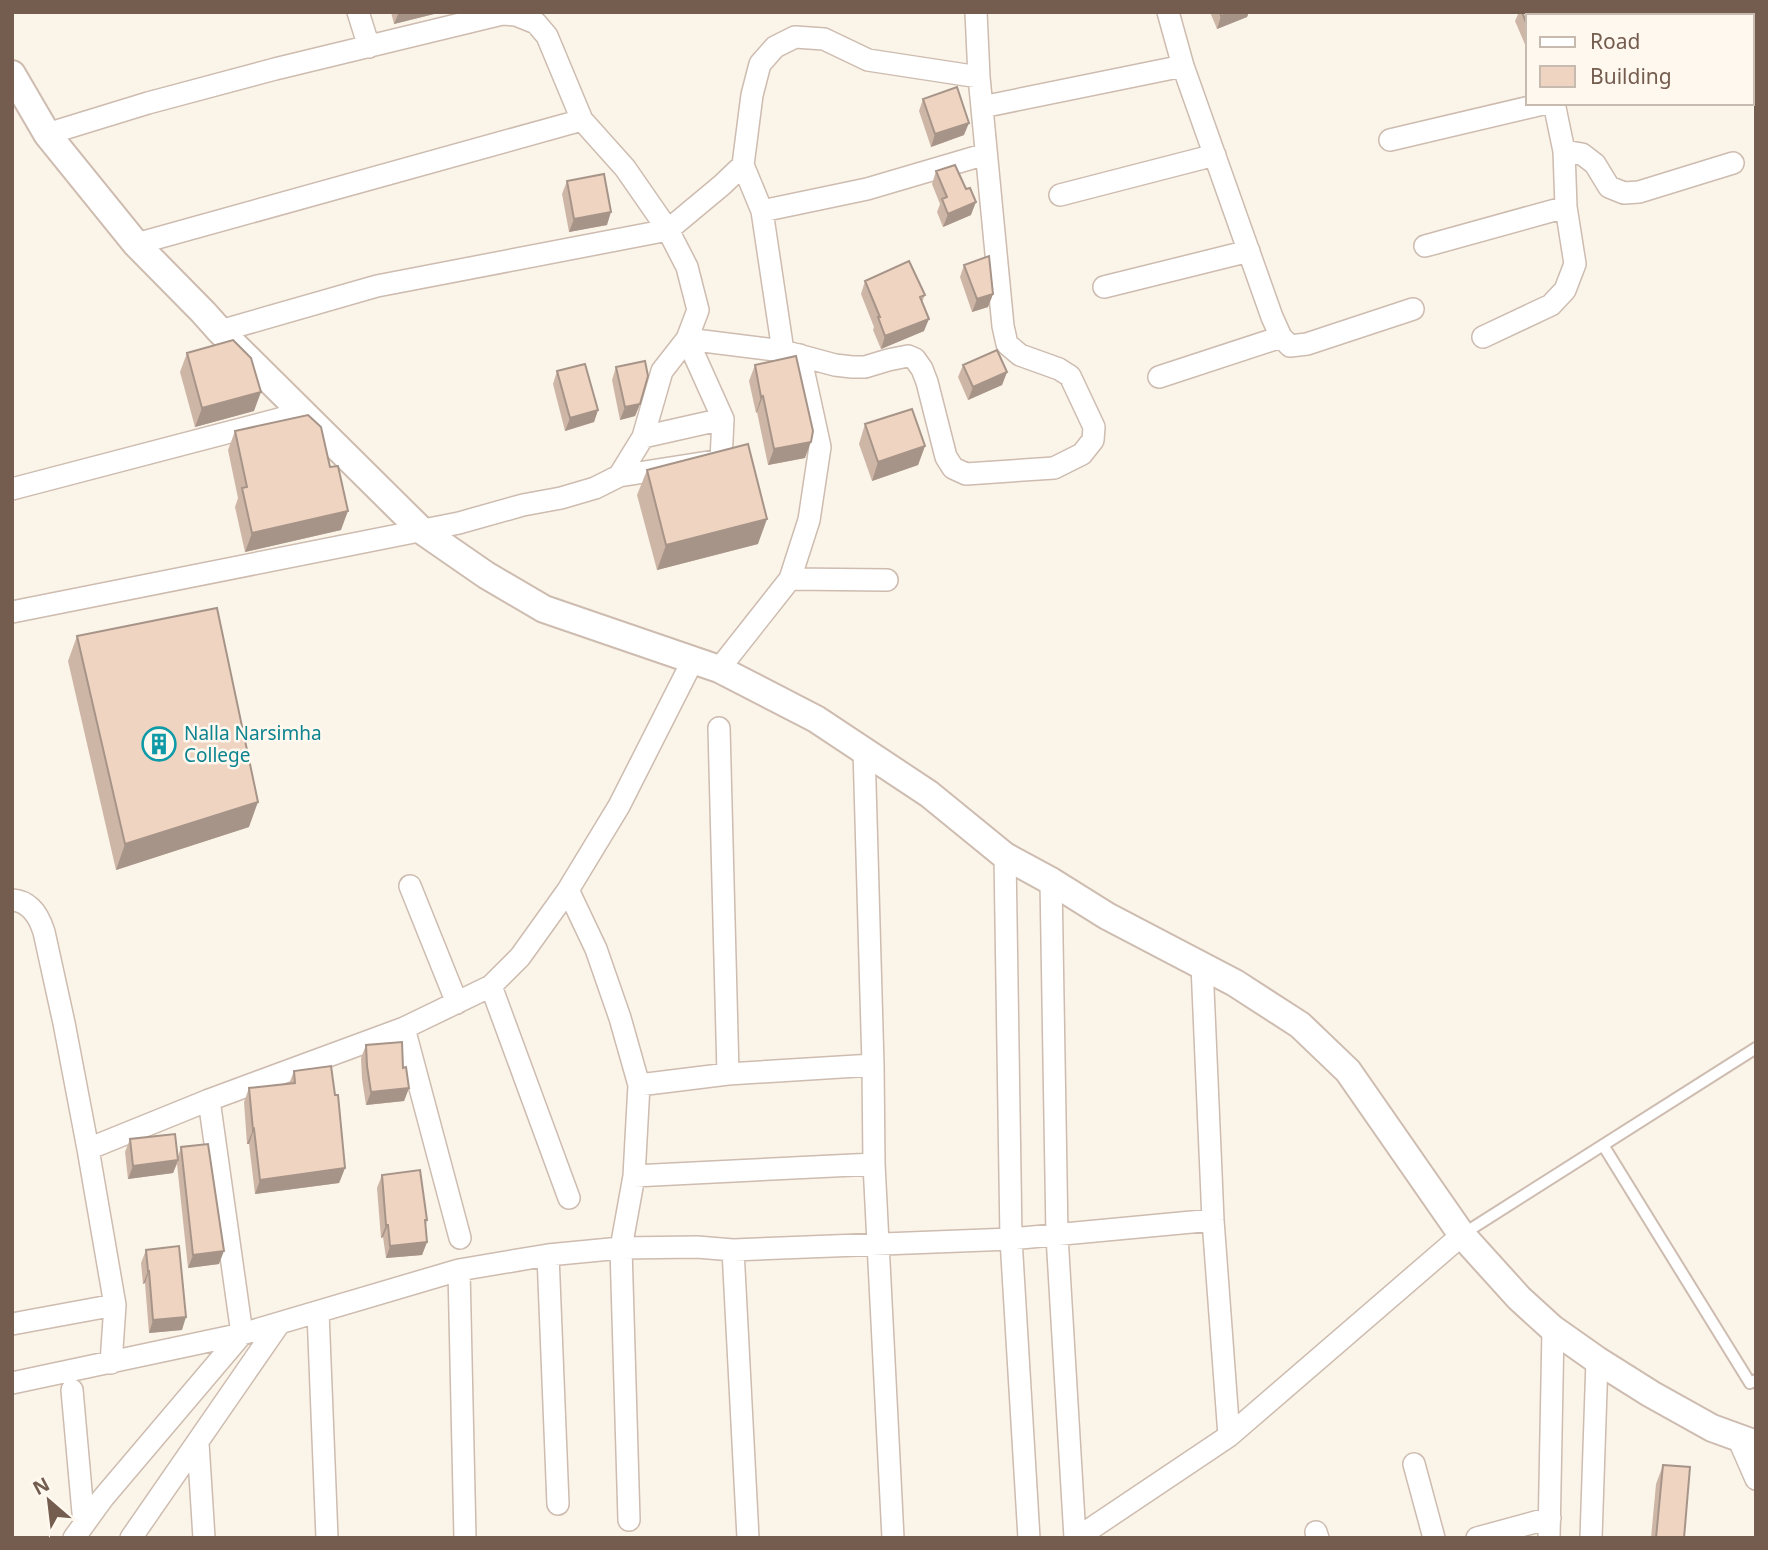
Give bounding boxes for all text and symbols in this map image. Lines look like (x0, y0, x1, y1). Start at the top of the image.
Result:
legend (1526, 14, 1754, 105)
text: Road (1590, 27, 1640, 55)
text: Building (1590, 62, 1672, 90)
place label: Nalla Narsimha College (184, 720, 322, 768)
building icon: Nalla Narsimha College (140, 725, 178, 763)
north arrow (14, 1466, 84, 1536)
text: N (28, 1471, 54, 1501)

